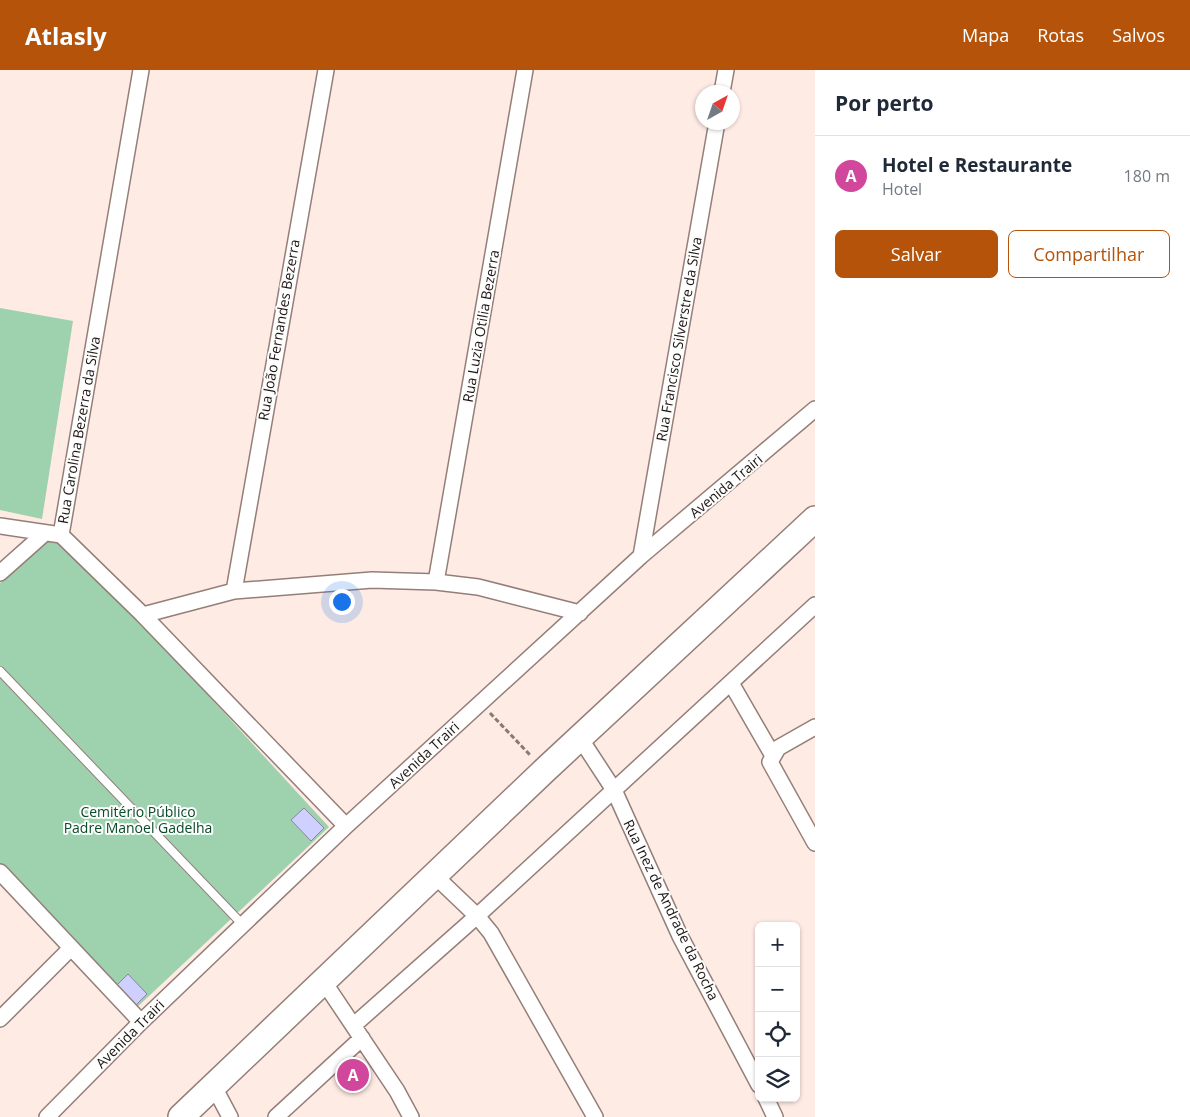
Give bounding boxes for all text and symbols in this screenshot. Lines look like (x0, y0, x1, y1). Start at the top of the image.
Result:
text: Atlasly (25, 19, 107, 52)
text: Mapa (962, 23, 1009, 47)
text: Rotas (1037, 23, 1084, 47)
text: Salvos (1112, 23, 1165, 47)
north arrow (695, 85, 740, 130)
text: Por perto (835, 89, 934, 117)
text: Hotel e Restaurante (882, 152, 1072, 178)
text: A (845, 165, 857, 187)
text: 180 m (1124, 165, 1170, 187)
text: Hotel (882, 178, 922, 200)
button: Salvar (835, 230, 998, 278)
button: Compartilhar (1008, 230, 1170, 278)
street label: Rua Francisco Silverstre da Silva (651, 235, 706, 443)
street label: Rua João Fernandes Bezerra (253, 238, 304, 422)
street label: Rua Luzia Otilia Bezerra (458, 248, 503, 404)
street label: Rua Carolina Bezerra da Silva (53, 335, 104, 525)
street label: Avenida Trairi (685, 449, 766, 522)
your location (329, 589, 355, 615)
street label: Avenida Trairi (384, 717, 463, 792)
park label: Cemitério Público Padre Manoel Gadelha (64, 802, 212, 837)
street label: Rua Inez de Andrade da Rocha (619, 816, 724, 1003)
map controls (755, 922, 800, 1102)
button: + (755, 922, 800, 967)
button: − (755, 967, 800, 1012)
street label: Avenida Trairi (91, 995, 168, 1072)
button: locate (755, 1012, 800, 1057)
pin: A (337, 1056, 369, 1094)
button: layers (755, 1057, 800, 1102)

